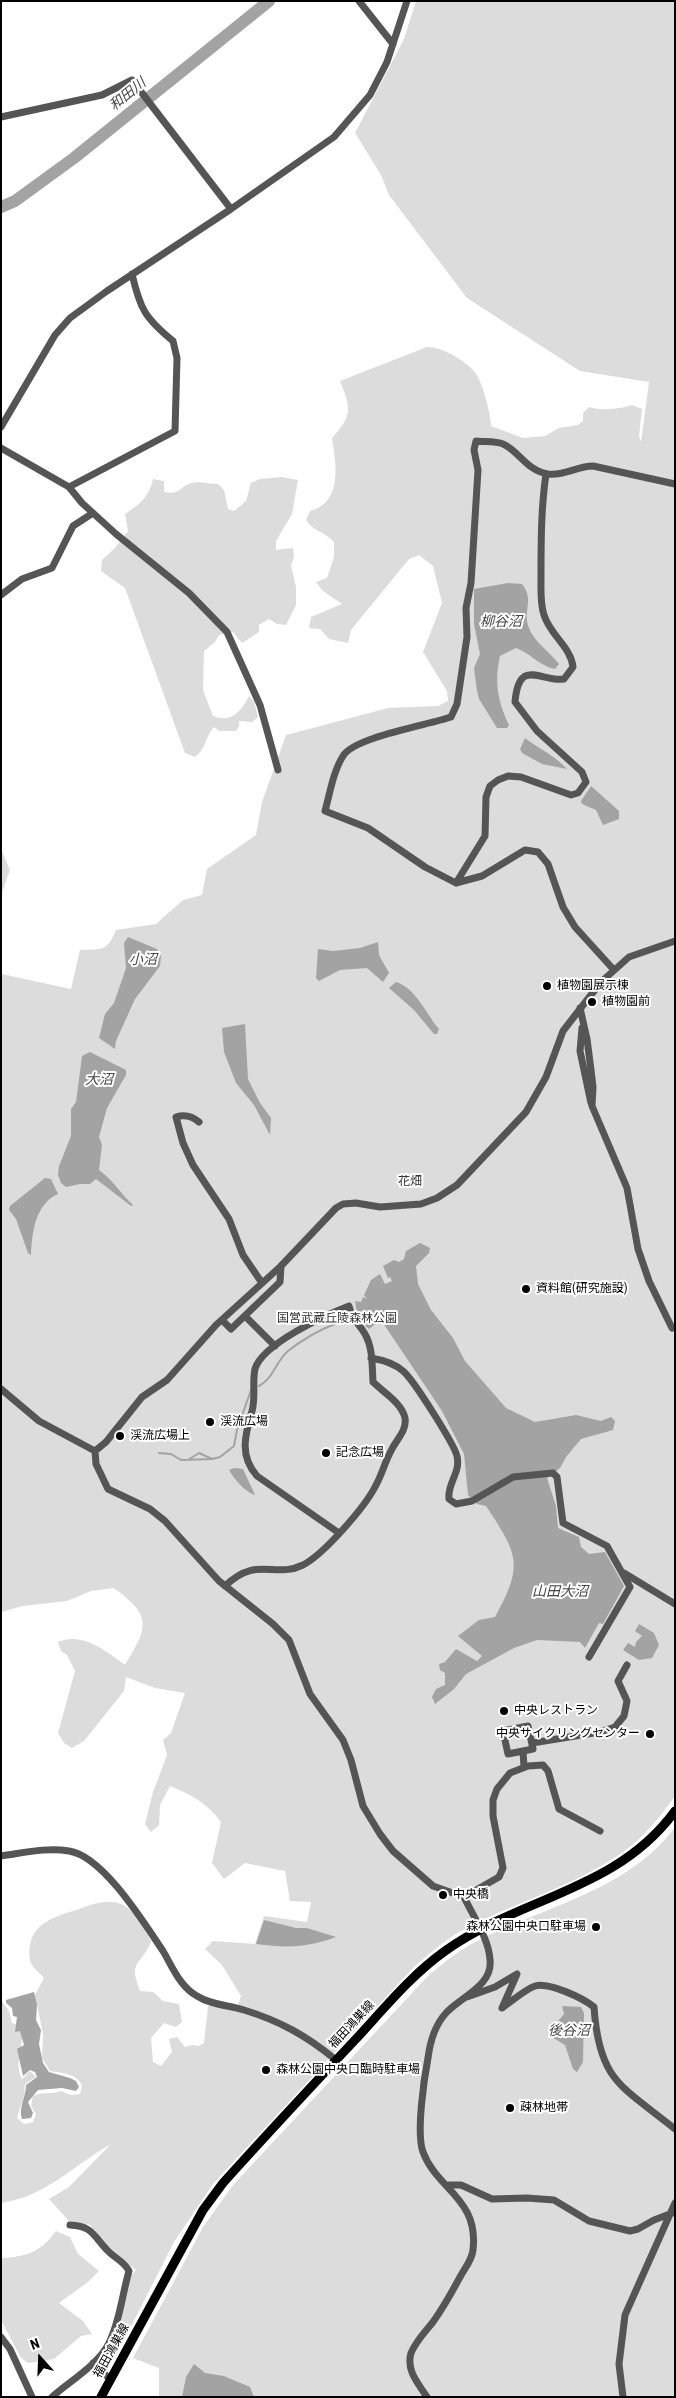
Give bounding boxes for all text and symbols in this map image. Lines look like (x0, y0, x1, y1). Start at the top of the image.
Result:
water label: 和田川 (106, 75, 150, 115)
water label: 柳谷沼 (480, 614, 522, 630)
water label: 小沼 (129, 952, 157, 968)
place label: 植物園展示棟 (557, 979, 629, 993)
marker: 植物園展示棟 (541, 980, 553, 992)
place label: 植物園前 (602, 995, 650, 1009)
marker: 植物園前 (586, 996, 598, 1008)
water label: 大沼 (85, 1072, 113, 1088)
park label: 花畑 (398, 1175, 422, 1189)
place label: 資料館(研究施設) (536, 1282, 628, 1296)
marker: 資料館(研究施設) (520, 1283, 532, 1295)
park label: 国営武蔵丘陵森林公園 (277, 1312, 397, 1326)
place label: 渓流広場 (220, 1415, 268, 1429)
marker: 渓流広場 (204, 1416, 216, 1428)
place label: 渓流広場上 (130, 1429, 190, 1443)
marker: 渓流広場上 (114, 1430, 126, 1442)
place label: 記念広場 (336, 1446, 384, 1460)
marker: 記念広場 (320, 1447, 332, 1459)
water label: 山田大沼 (532, 1584, 588, 1600)
place label: 中央レストラン (514, 1704, 598, 1718)
marker: 中央レストラン (498, 1705, 510, 1717)
place label: 中央サイクリングセンター (496, 1727, 640, 1741)
marker: 中央サイクリングセンター (644, 1728, 656, 1740)
place label: 中央橋 (453, 1888, 489, 1902)
marker: 中央橋 (437, 1889, 449, 1901)
place label: 森林公園中央口駐車場 (466, 1920, 586, 1934)
marker: 森林公園中央口駐車場 (590, 1921, 602, 1933)
street label: 福田鴻巣線 (326, 1998, 378, 2052)
water label: 後谷沼 (548, 2023, 590, 2039)
place label: 森林公園中央口臨時駐車場 (276, 2063, 420, 2077)
marker: 森林公園中央口臨時駐車場 (260, 2064, 272, 2076)
place label: 疎林地帯 (520, 2101, 568, 2115)
marker: 疎林地帯 (504, 2102, 516, 2114)
street label: 福田鴻巣線 (91, 2321, 133, 2381)
north arrow (15, 2333, 65, 2383)
text: N (28, 2335, 42, 2353)

